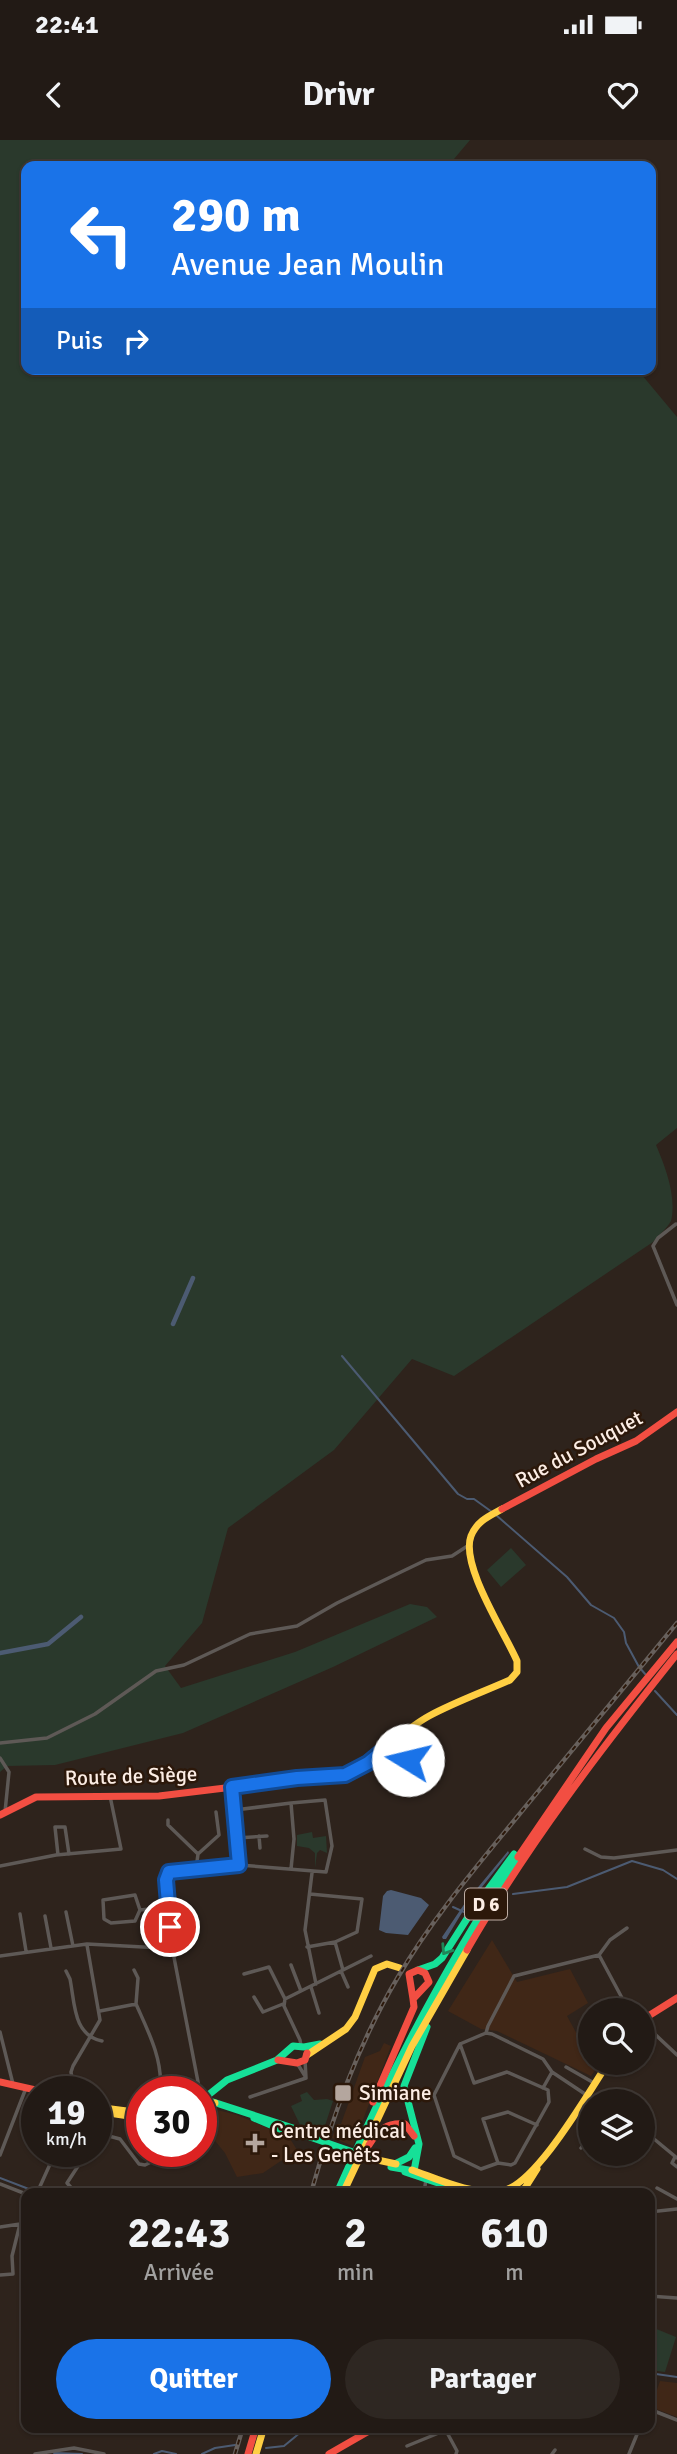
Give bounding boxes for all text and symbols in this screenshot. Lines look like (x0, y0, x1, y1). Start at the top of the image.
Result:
text: 22:41 (35, 9, 99, 41)
text: Drivr (302, 75, 375, 114)
icon: back (35, 76, 73, 114)
icon: heart (604, 76, 642, 114)
text: 290 m (171, 185, 301, 245)
icon: left (56, 189, 147, 280)
text: Avenue Jean Moulin (171, 245, 445, 284)
icon: right (117, 322, 155, 360)
text: Puis (56, 325, 103, 357)
street label: Rue du Souquet (511, 1405, 647, 1493)
position arrow (371, 1723, 445, 1797)
street label: Route de Siège (64, 1761, 198, 1791)
road number: D 6 (465, 1888, 507, 1920)
pin (140, 1897, 200, 1957)
icon: arrive (151, 1908, 189, 1946)
one-way arrow (442, 1942, 454, 1955)
map controls (578, 1998, 655, 2166)
button: search (578, 1998, 655, 2075)
speed limit sign: 30 (126, 2076, 217, 2167)
place label: Simiane (359, 2080, 431, 2106)
marker: Simiane (333, 2083, 353, 2103)
button: layers (578, 2089, 655, 2166)
text: 19 (48, 2091, 85, 2134)
place label: Centre médical - Les Genêts (271, 2118, 406, 2168)
text: km/h (46, 2128, 87, 2150)
marker: Centre médical - Les Genêts (245, 2133, 265, 2153)
text: 22:43 (127, 2208, 231, 2259)
text: 2 (344, 2208, 367, 2259)
text: 610 (480, 2208, 549, 2259)
text: Arrivée (144, 2258, 214, 2287)
text: min (337, 2258, 374, 2287)
text: m (505, 2258, 524, 2287)
button: Quitter (56, 2339, 331, 2419)
button: Partager (345, 2339, 620, 2419)

